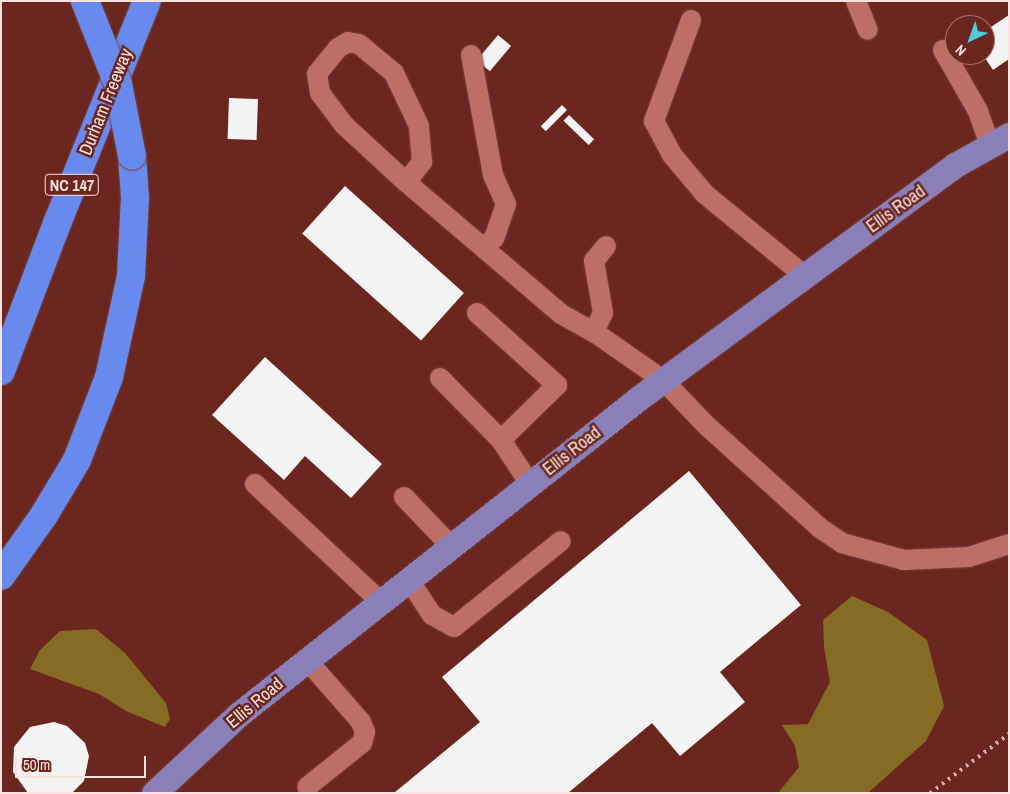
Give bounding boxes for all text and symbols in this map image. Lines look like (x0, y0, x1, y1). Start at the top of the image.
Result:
north arrow (945, 15, 995, 65)
text: N (952, 41, 970, 60)
street label: Durham Freeway (75, 45, 137, 159)
road number: NC 147 (44, 172, 100, 198)
street label: Ellis Road (862, 180, 930, 238)
street label: Ellis Road (539, 422, 605, 480)
street label: Ellis Road (222, 673, 288, 733)
scale bar (18, 746, 149, 778)
text: 50 m (23, 754, 50, 775)

